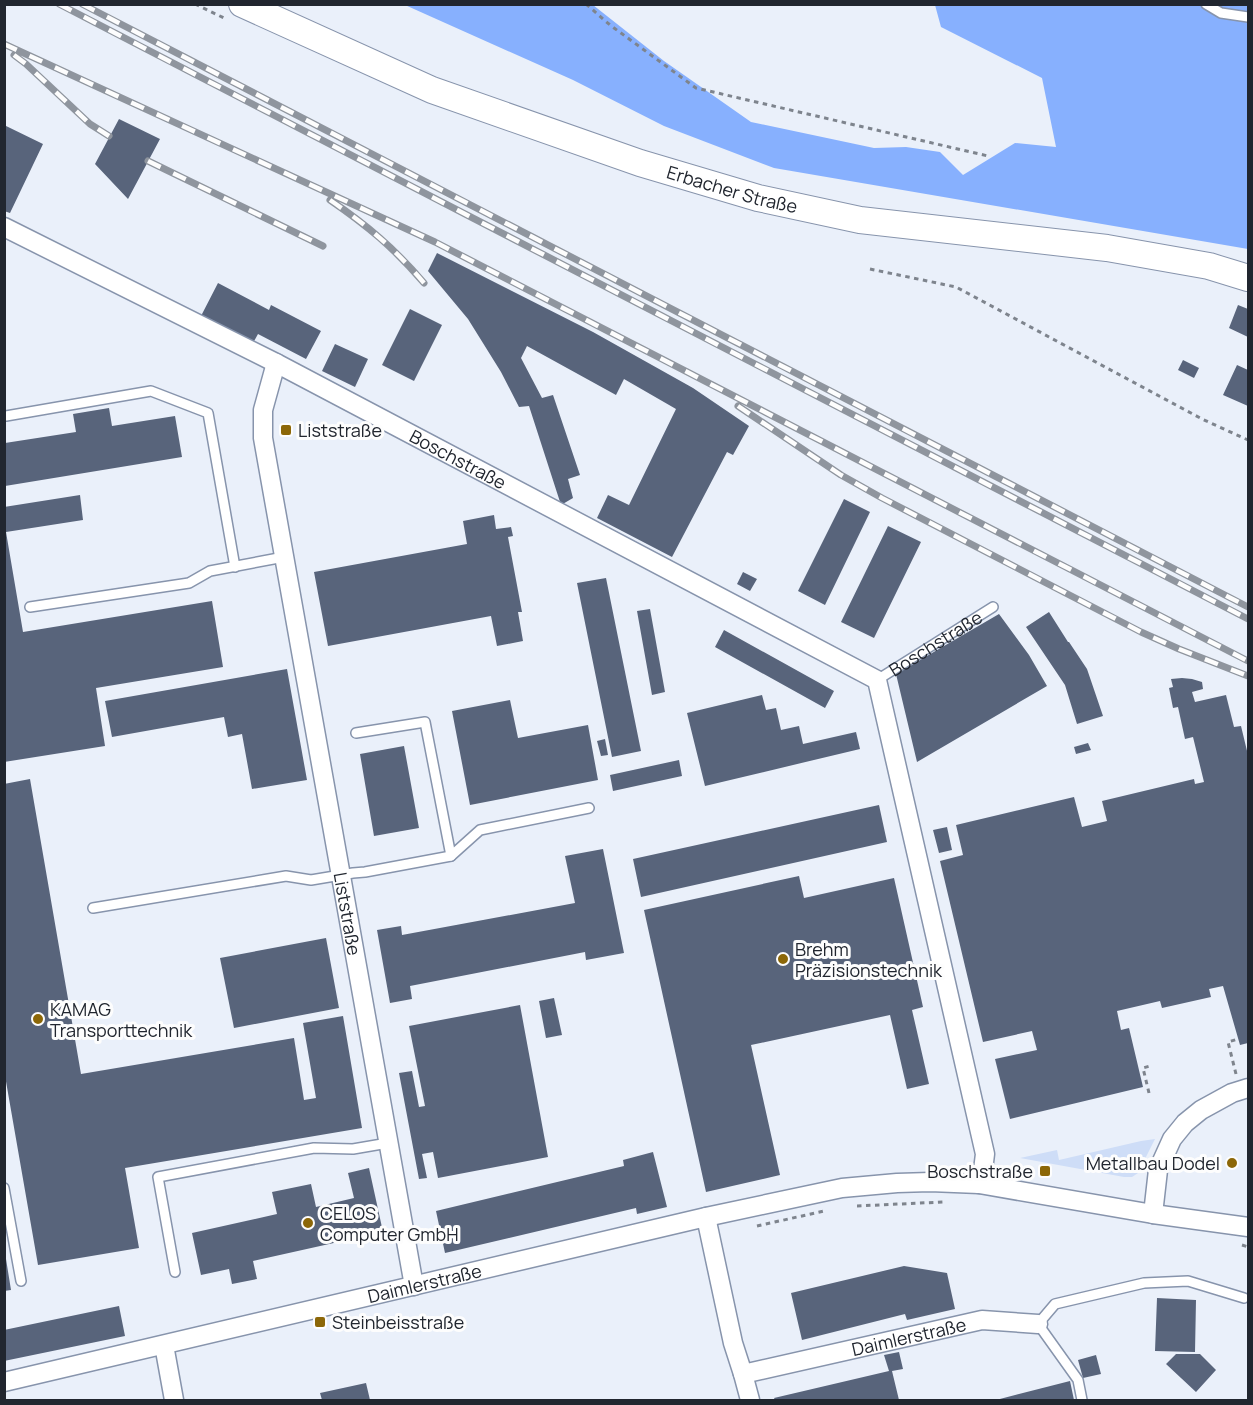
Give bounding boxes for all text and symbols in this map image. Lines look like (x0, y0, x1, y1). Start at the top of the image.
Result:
street label: Erbacher Straße (664, 160, 800, 218)
place label: Liststraße (298, 418, 382, 442)
marker: Liststraße (279, 423, 293, 437)
street label: Boschstraße (406, 424, 511, 494)
street label: Boschstraße (884, 605, 987, 682)
street label: Liststraße (329, 870, 367, 957)
place label: Brehm Präzisionstechnik (795, 937, 943, 982)
marker: Brehm Präzisionstechnik (776, 952, 790, 966)
place label: KAMAG Transporttechnik (50, 997, 193, 1042)
marker: KAMAG Transporttechnik (31, 1012, 45, 1026)
place label: Metallbau Dodel (1086, 1151, 1220, 1175)
marker: Metallbau Dodel (1225, 1156, 1239, 1170)
place label: Boschstraße (927, 1159, 1033, 1183)
marker: Boschstraße (1038, 1164, 1052, 1178)
place label: CELOS Computer GmbH (320, 1201, 459, 1246)
marker: CELOS Computer GmbH (301, 1216, 315, 1230)
street label: Daimlerstraße (365, 1258, 484, 1308)
place label: Steinbeisstraße (332, 1310, 464, 1334)
street label: Daimlerstraße (849, 1312, 968, 1361)
marker: Steinbeisstraße (313, 1315, 327, 1329)

